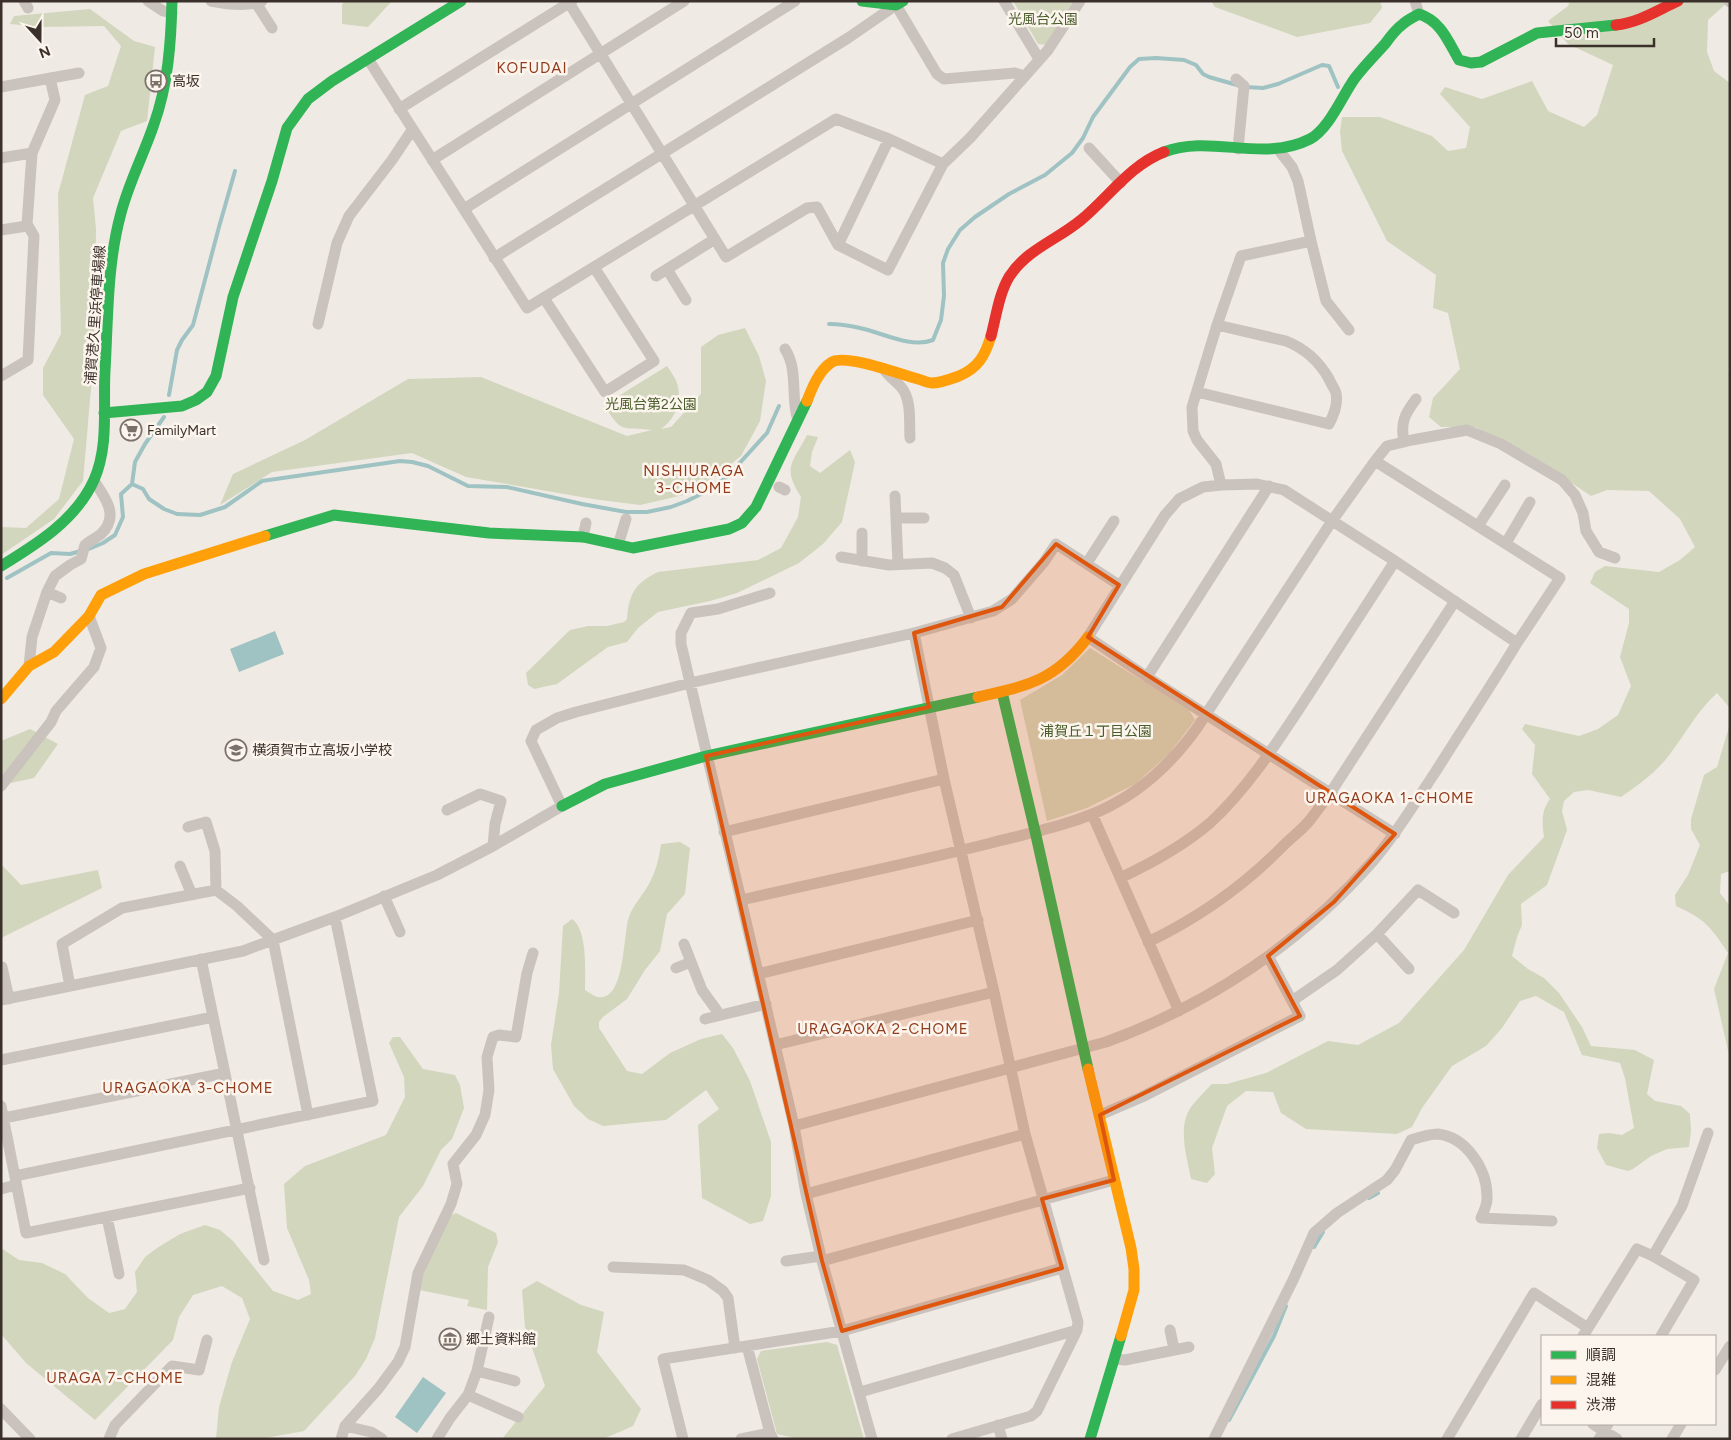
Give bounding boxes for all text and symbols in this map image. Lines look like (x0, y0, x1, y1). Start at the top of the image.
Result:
park label: 光風台公園 (1008, 11, 1078, 28)
north arrow (15, 15, 65, 65)
scale bar (1556, 15, 1654, 47)
text: 50 m (1564, 24, 1599, 42)
text: N (36, 42, 53, 62)
district label: KOFUDAI (496, 59, 568, 77)
bus stop icon: 高坂 (144, 69, 168, 93)
place label: 高坂 (172, 73, 200, 90)
street label: 浦賀港久里浜停車場線 (82, 245, 109, 385)
park label: 光風台第2公園 (605, 396, 697, 413)
supermarket icon: FamilyMart (119, 418, 143, 442)
place label: FamilyMart (147, 422, 216, 439)
district label: NISHIURAGA 3-CHOME (643, 462, 745, 497)
park label: 浦賀丘１丁目公園 (1040, 723, 1152, 740)
school or university icon: 横須賀市立高坂小学校 (224, 738, 248, 762)
place label: 横須賀市立高坂小学校 (252, 742, 392, 759)
district label: URAGAOKA 1-CHOME (1305, 789, 1475, 807)
district label: URAGAOKA 2-CHOME (797, 1020, 969, 1038)
district label: URAGAOKA 3-CHOME (102, 1079, 274, 1097)
museum icon: 郷土資料館 (438, 1327, 462, 1351)
place label: 郷土資料館 (466, 1331, 536, 1348)
legend (1541, 1335, 1716, 1425)
text: 順調 (1586, 1346, 1616, 1364)
district label: URAGA 7-CHOME (46, 1369, 184, 1387)
text: 混雑 (1586, 1371, 1616, 1389)
text: 渋滞 (1586, 1396, 1616, 1414)

